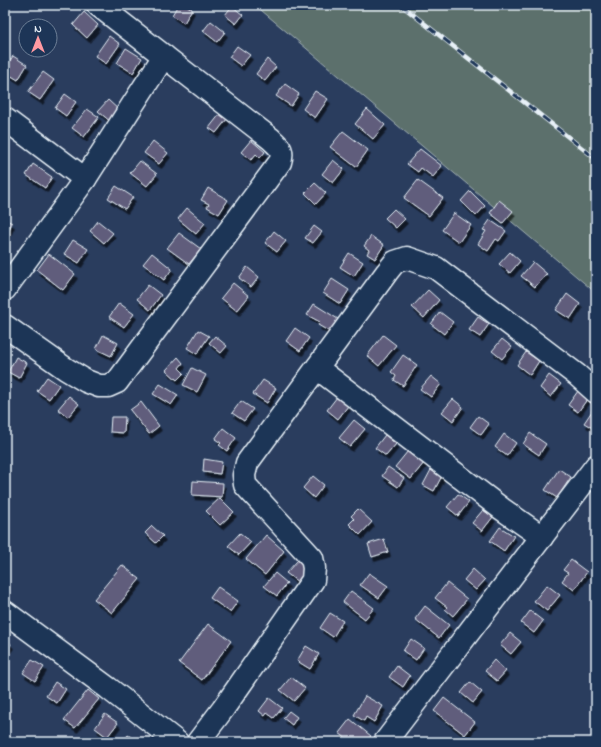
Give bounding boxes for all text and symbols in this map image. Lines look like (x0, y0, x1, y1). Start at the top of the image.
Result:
north arrow (18, 18, 58, 58)
text: N (34, 21, 42, 37)

